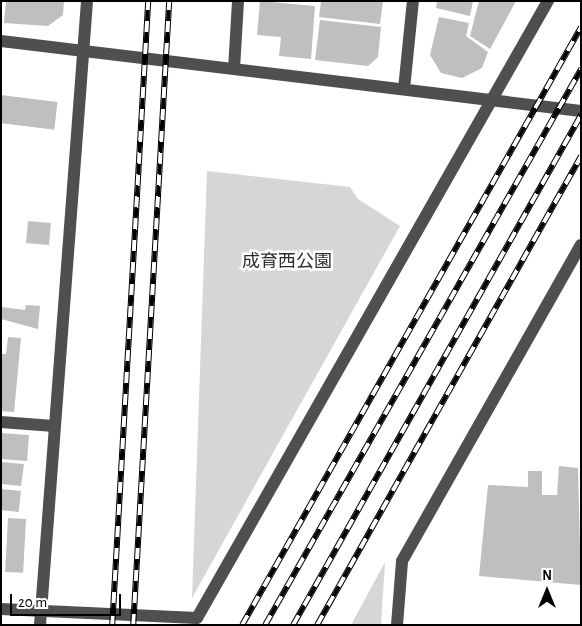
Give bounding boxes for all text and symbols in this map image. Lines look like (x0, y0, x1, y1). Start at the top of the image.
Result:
park label: 成育西公園 (242, 251, 332, 273)
north arrow (522, 566, 572, 616)
text: N (542, 569, 552, 583)
scale bar (12, 584, 124, 616)
text: 20 m (18, 595, 47, 610)

